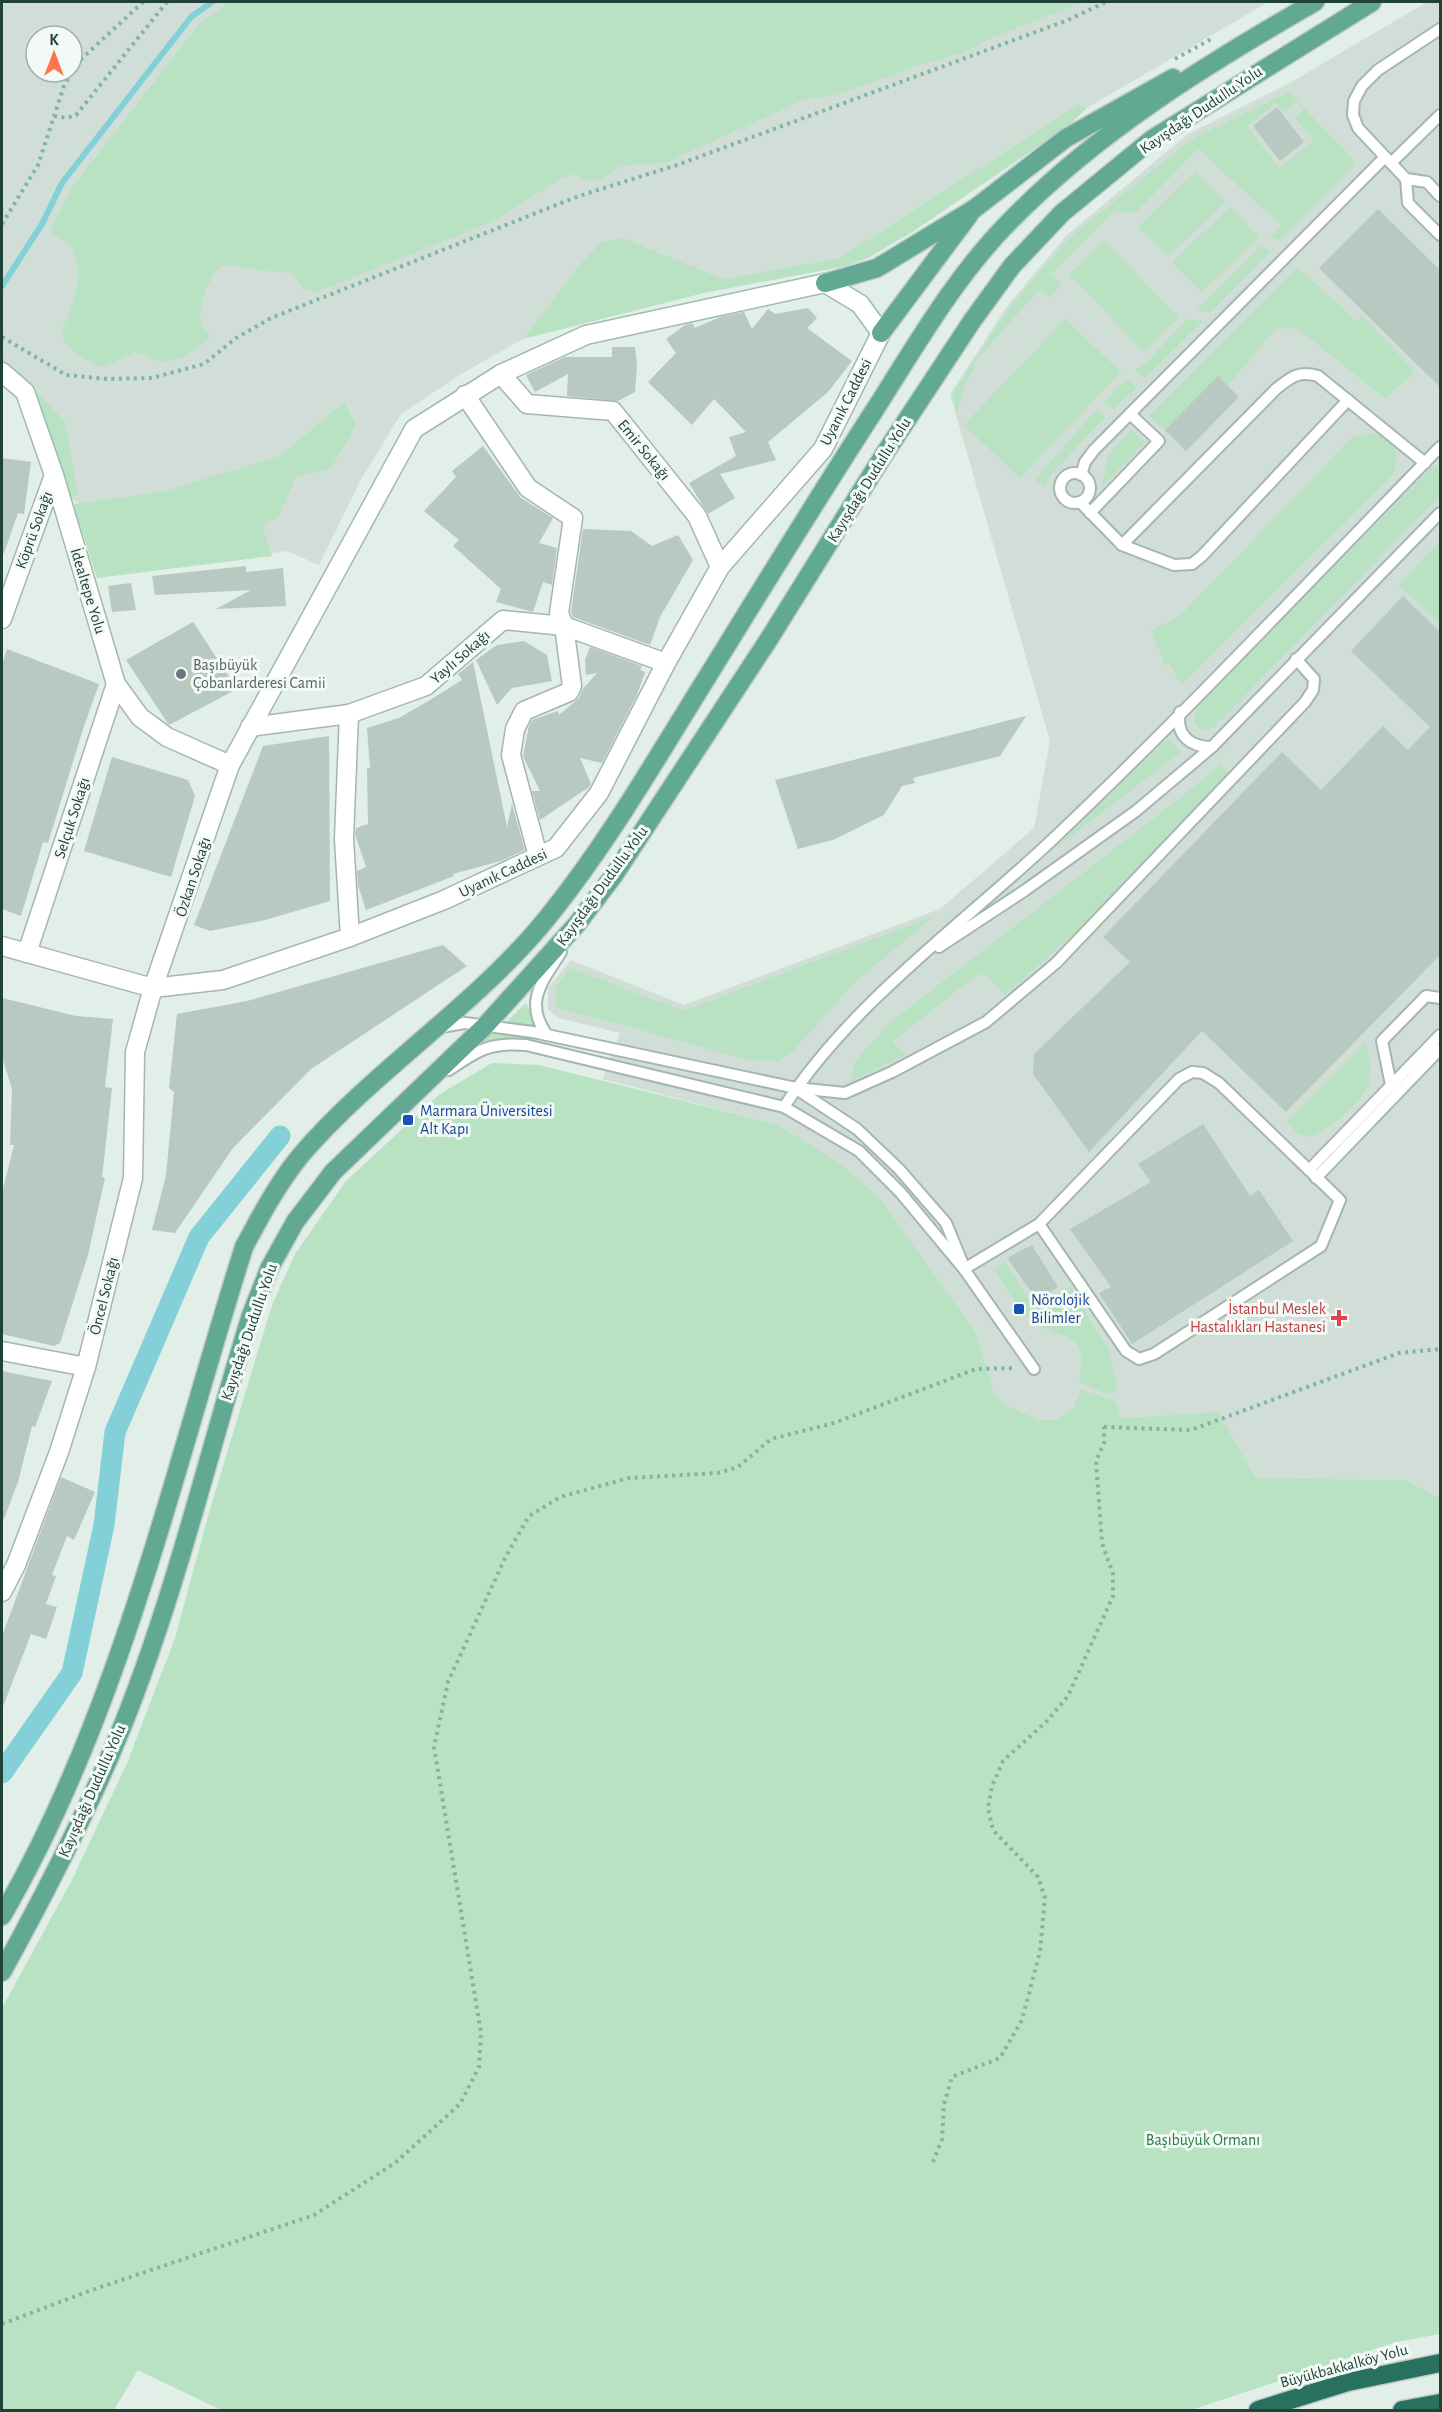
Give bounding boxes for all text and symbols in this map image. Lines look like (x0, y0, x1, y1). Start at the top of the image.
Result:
north arrow (24, 24, 84, 84)
text: K (49, 32, 59, 48)
street label: Kayışdağı Dudullu Yolu (1137, 63, 1265, 158)
street label: Uyanık Caddesi (817, 356, 876, 449)
street label: Kayışdağı Dudullu Yolu (824, 415, 915, 546)
street label: Emir Sokağı (615, 417, 673, 483)
street label: Köprü Sokağı (13, 489, 55, 571)
street label: İdealtepe Yolu (67, 546, 111, 636)
street label: Yaylı Sokağı (427, 627, 493, 688)
place label: Başıbüyük Çobanlarderesi Camii (193, 657, 326, 691)
marker: Başıbüyük Çobanlarderesi Camii (174, 667, 188, 681)
street label: Selçuk Sokağı (51, 776, 93, 860)
street label: Kayışdağı Dudullu Yolu (553, 823, 651, 949)
street label: Özkan Sokağı (171, 834, 213, 919)
street label: Uyanık Caddesi (456, 846, 550, 901)
place label: Marmara Üniversitesi Alt Kapı (420, 1101, 553, 1137)
marker: Marmara Üniversitesi Alt Kapı (401, 1113, 415, 1127)
street label: Öncel Sokağı (85, 1255, 121, 1337)
street label: Kayışdağı Dudullu Yolu (218, 1262, 281, 1403)
place label: Nörolojik Bilimler (1031, 1292, 1090, 1326)
place label: İstanbul Meslek Hastalıkları Hastanesi (1190, 1299, 1327, 1335)
marker: Nörolojik Bilimler (1012, 1302, 1026, 1316)
marker: İstanbul Meslek Hastalıkları Hastanesi (1330, 1309, 1348, 1327)
street label: Kayışdağı Dudullu Yolu (56, 1722, 129, 1860)
park label: Başıbüyük Ormanı (1146, 2132, 1260, 2149)
street label: Büyükbakkalköy Yolu (1278, 2341, 1410, 2392)

